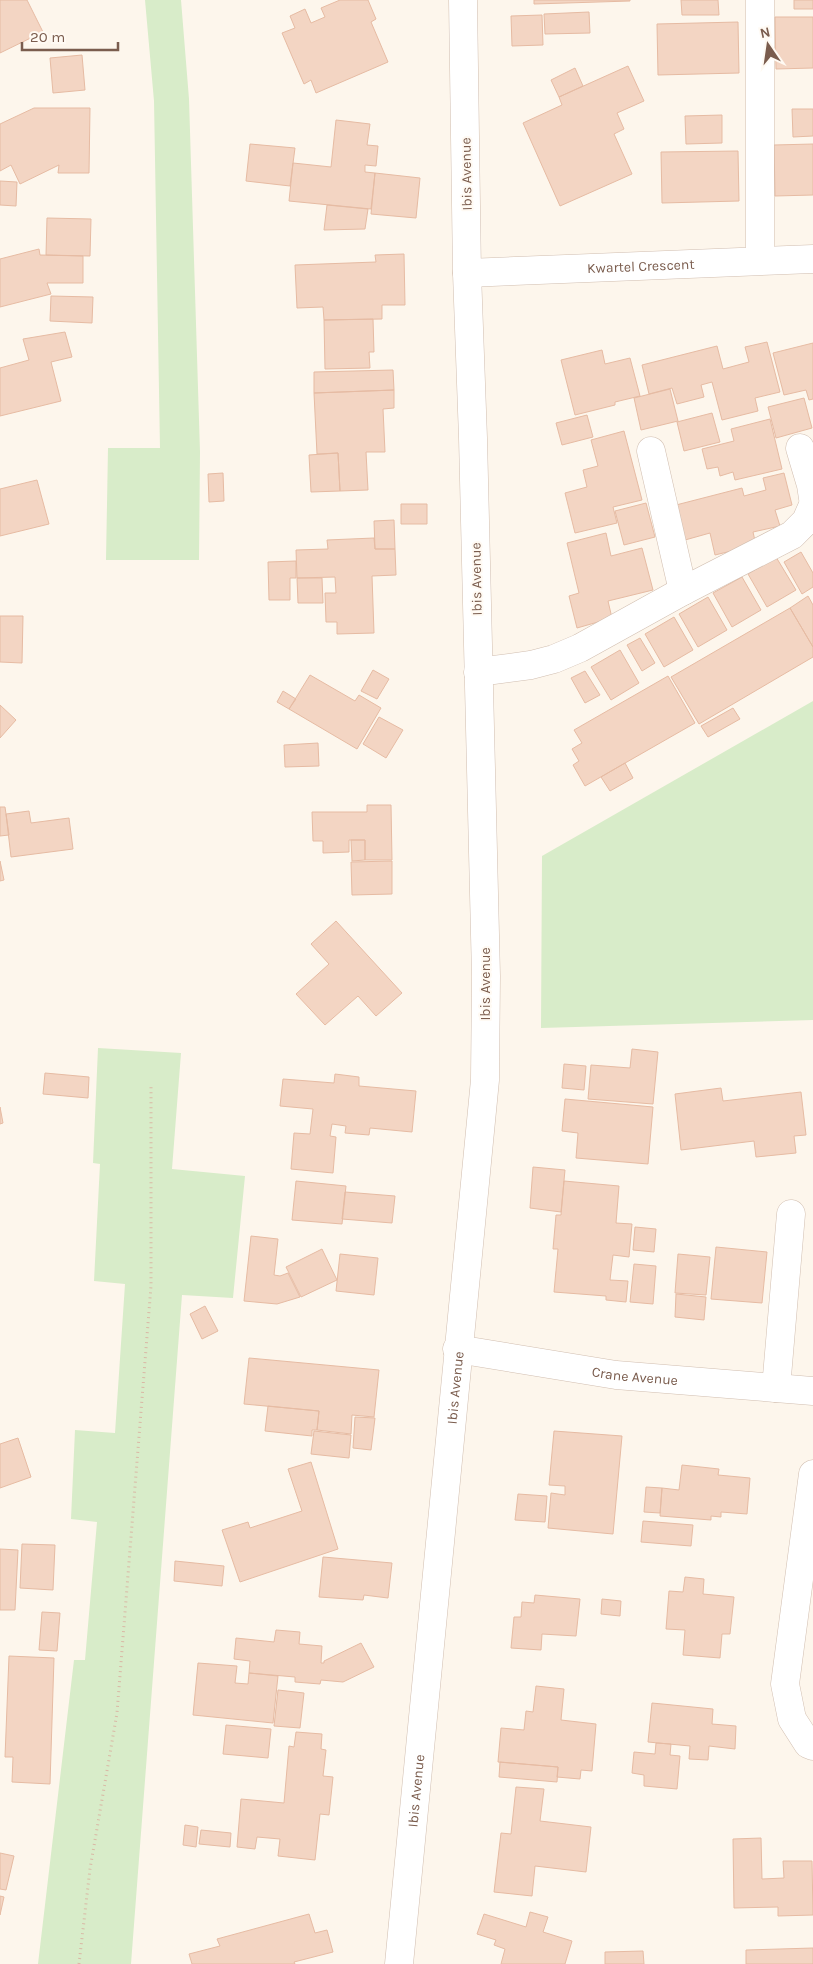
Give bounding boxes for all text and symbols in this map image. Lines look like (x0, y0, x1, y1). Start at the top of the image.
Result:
scale bar (22, 20, 119, 52)
north arrow (743, 20, 793, 70)
text: N (758, 23, 772, 42)
text: 20 m (30, 28, 65, 46)
street label: Ibis Avenue (457, 137, 476, 211)
street label: Kwartel Crescent (587, 256, 695, 277)
street label: Ibis Avenue (467, 542, 486, 616)
street label: Ibis Avenue (477, 947, 494, 1021)
street label: Ibis Avenue (444, 1351, 468, 1425)
street label: Crane Avenue (591, 1363, 679, 1389)
street label: Ibis Avenue (404, 1754, 428, 1828)

